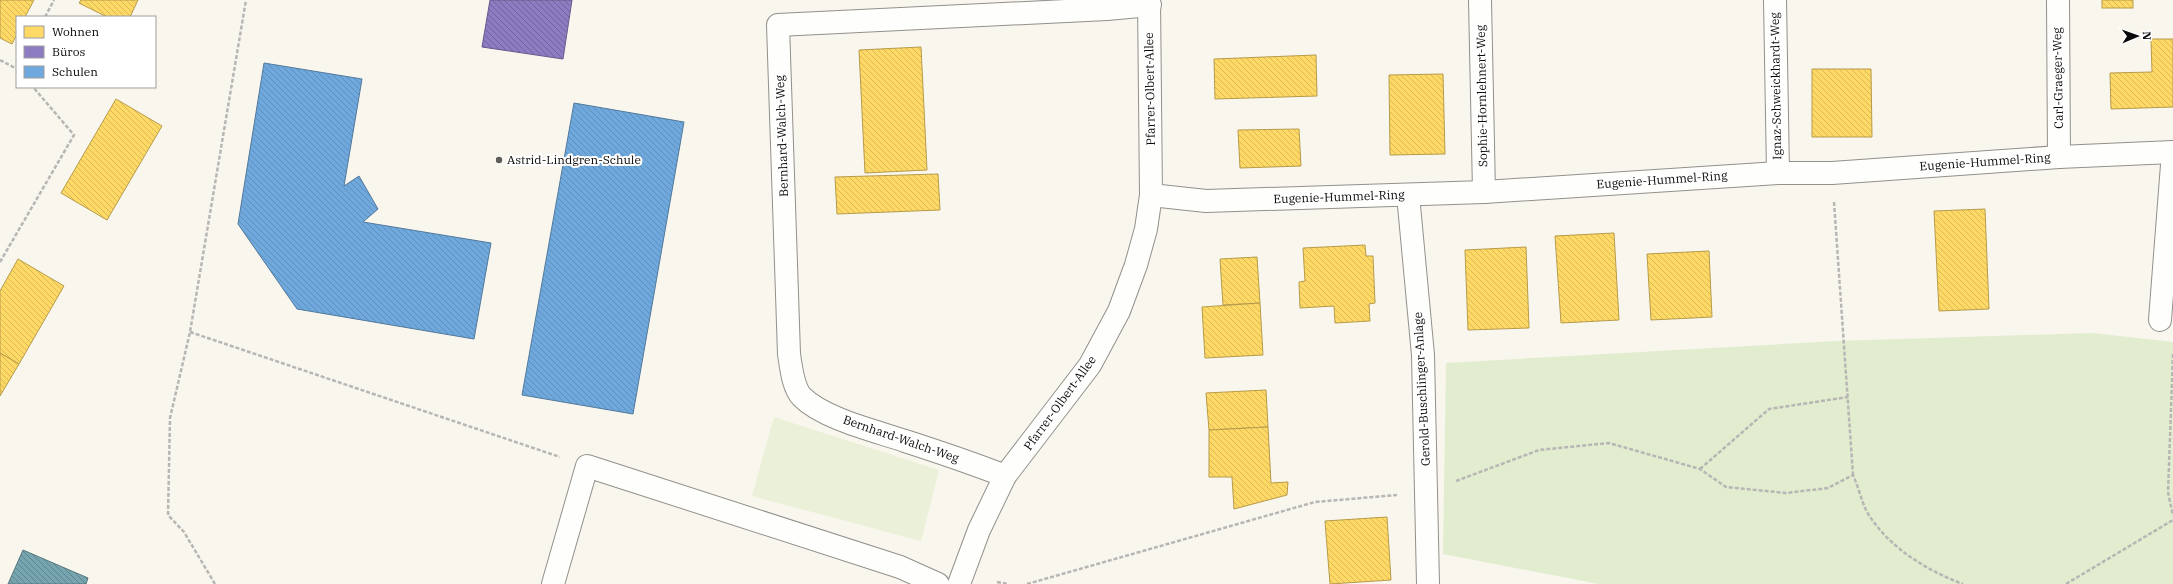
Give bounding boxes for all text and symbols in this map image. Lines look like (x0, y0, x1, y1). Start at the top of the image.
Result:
street label: Ignaz-Schweickhardt-Weg (1767, 12, 1784, 160)
legend (16, 16, 156, 88)
north arrow (2117, 16, 2157, 56)
text: Wohnen (52, 24, 99, 39)
street label: Sophie-Hornlehnert-Weg (1473, 24, 1490, 167)
street label: Carl-Graeger-Weg (2049, 27, 2066, 129)
text: N (2140, 31, 2154, 41)
street label: Pfarrer-Olbert-Allee (1141, 32, 1158, 146)
text: Büros (52, 44, 85, 59)
text: Schulen (52, 64, 98, 79)
street label: Bernhard-Walch-Weg (772, 74, 791, 197)
street label: Eugenie-Hummel-Ring (1919, 149, 2051, 174)
place label: Astrid-Lindgren-Schule (507, 152, 641, 167)
marker: Astrid-Lindgren-Schule (494, 155, 504, 165)
street label: Eugenie-Hummel-Ring (1596, 167, 1728, 192)
street label: Eugenie-Hummel-Ring (1273, 187, 1405, 206)
street label: Gerold-Buschlinger-Anlage (1410, 312, 1433, 466)
street label: Pfarrer-Olbert-Allee (1020, 352, 1099, 453)
street label: Bernhard-Walch-Weg (841, 412, 962, 466)

